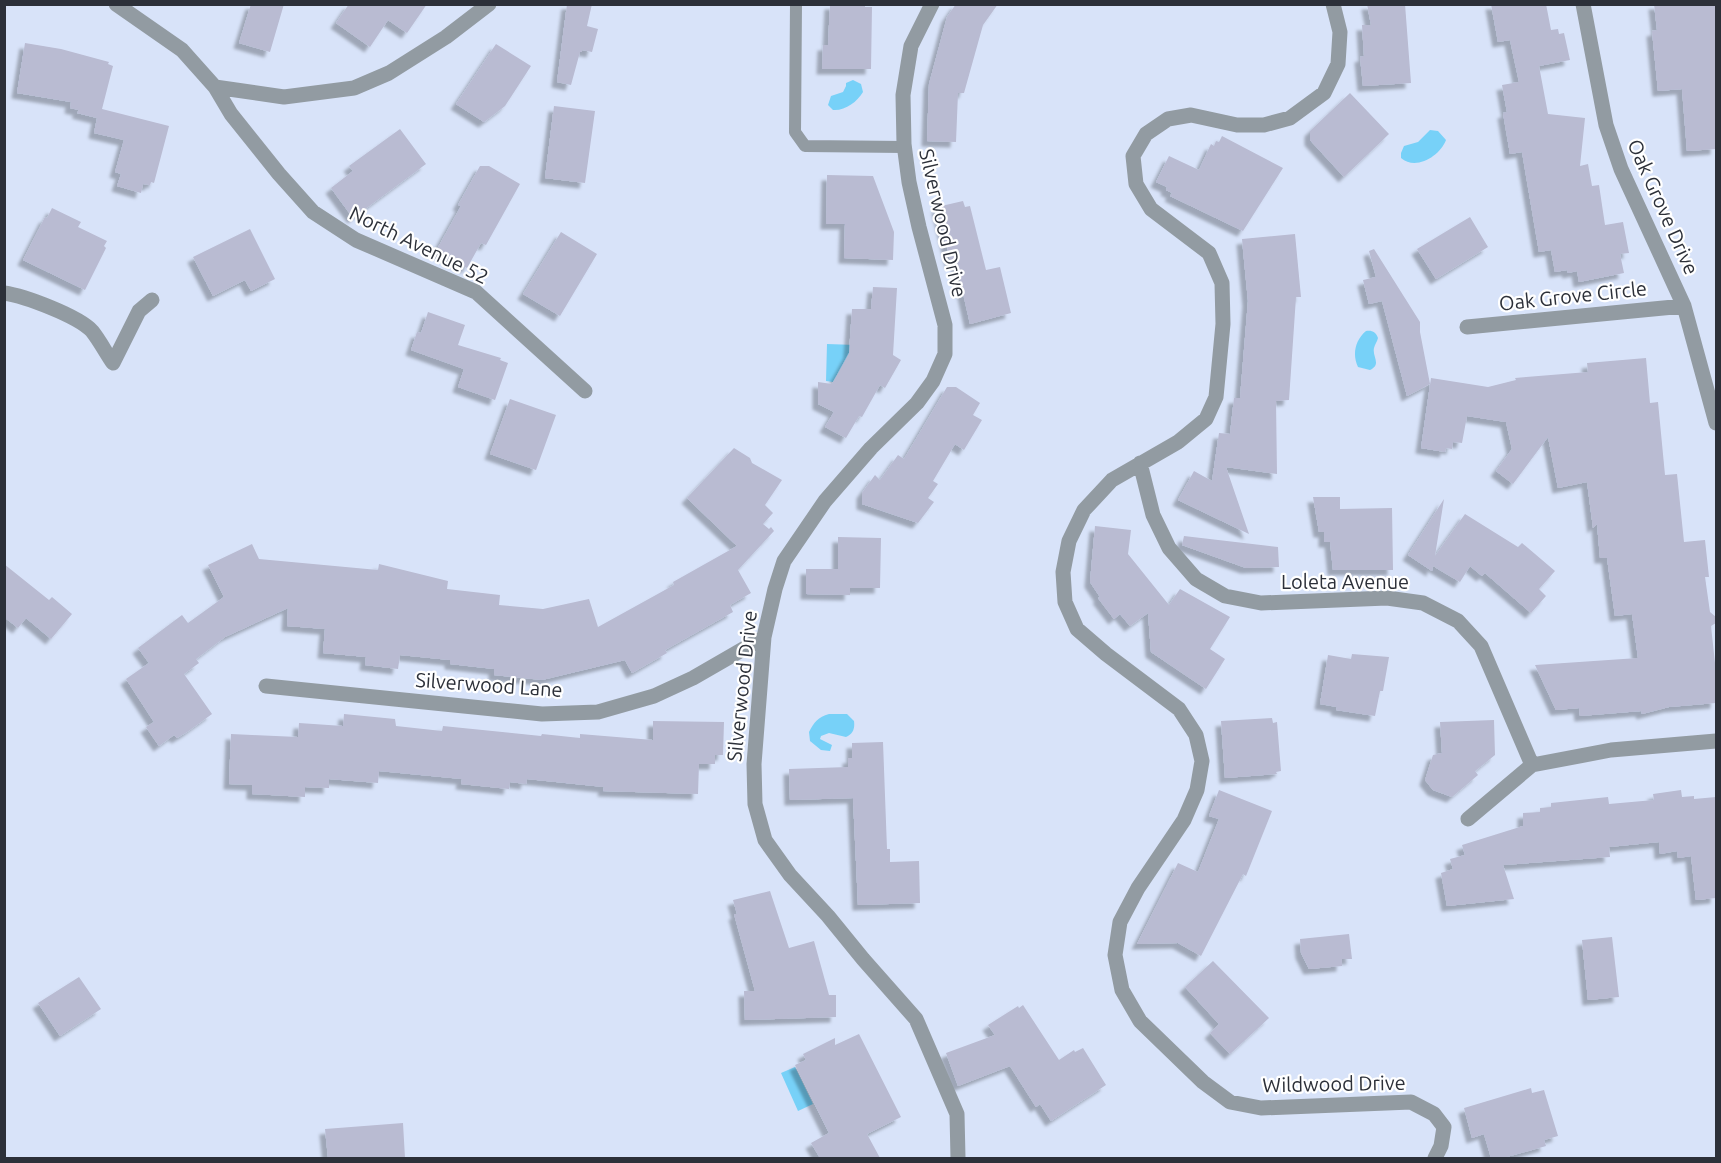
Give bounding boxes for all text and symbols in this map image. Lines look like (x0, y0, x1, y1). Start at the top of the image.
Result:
street label: Oak Grove Drive (1623, 136, 1704, 278)
street label: Silverwood Drive (915, 146, 972, 299)
street label: North Avenue 52 (346, 201, 493, 288)
street label: Oak Grove Circle (1498, 276, 1648, 315)
street label: Loleta Avenue (1281, 570, 1409, 593)
street label: Silverwood Drive (722, 609, 761, 763)
street label: Silverwood Lane (415, 668, 563, 701)
street label: Wildwood Drive (1262, 1071, 1406, 1096)

